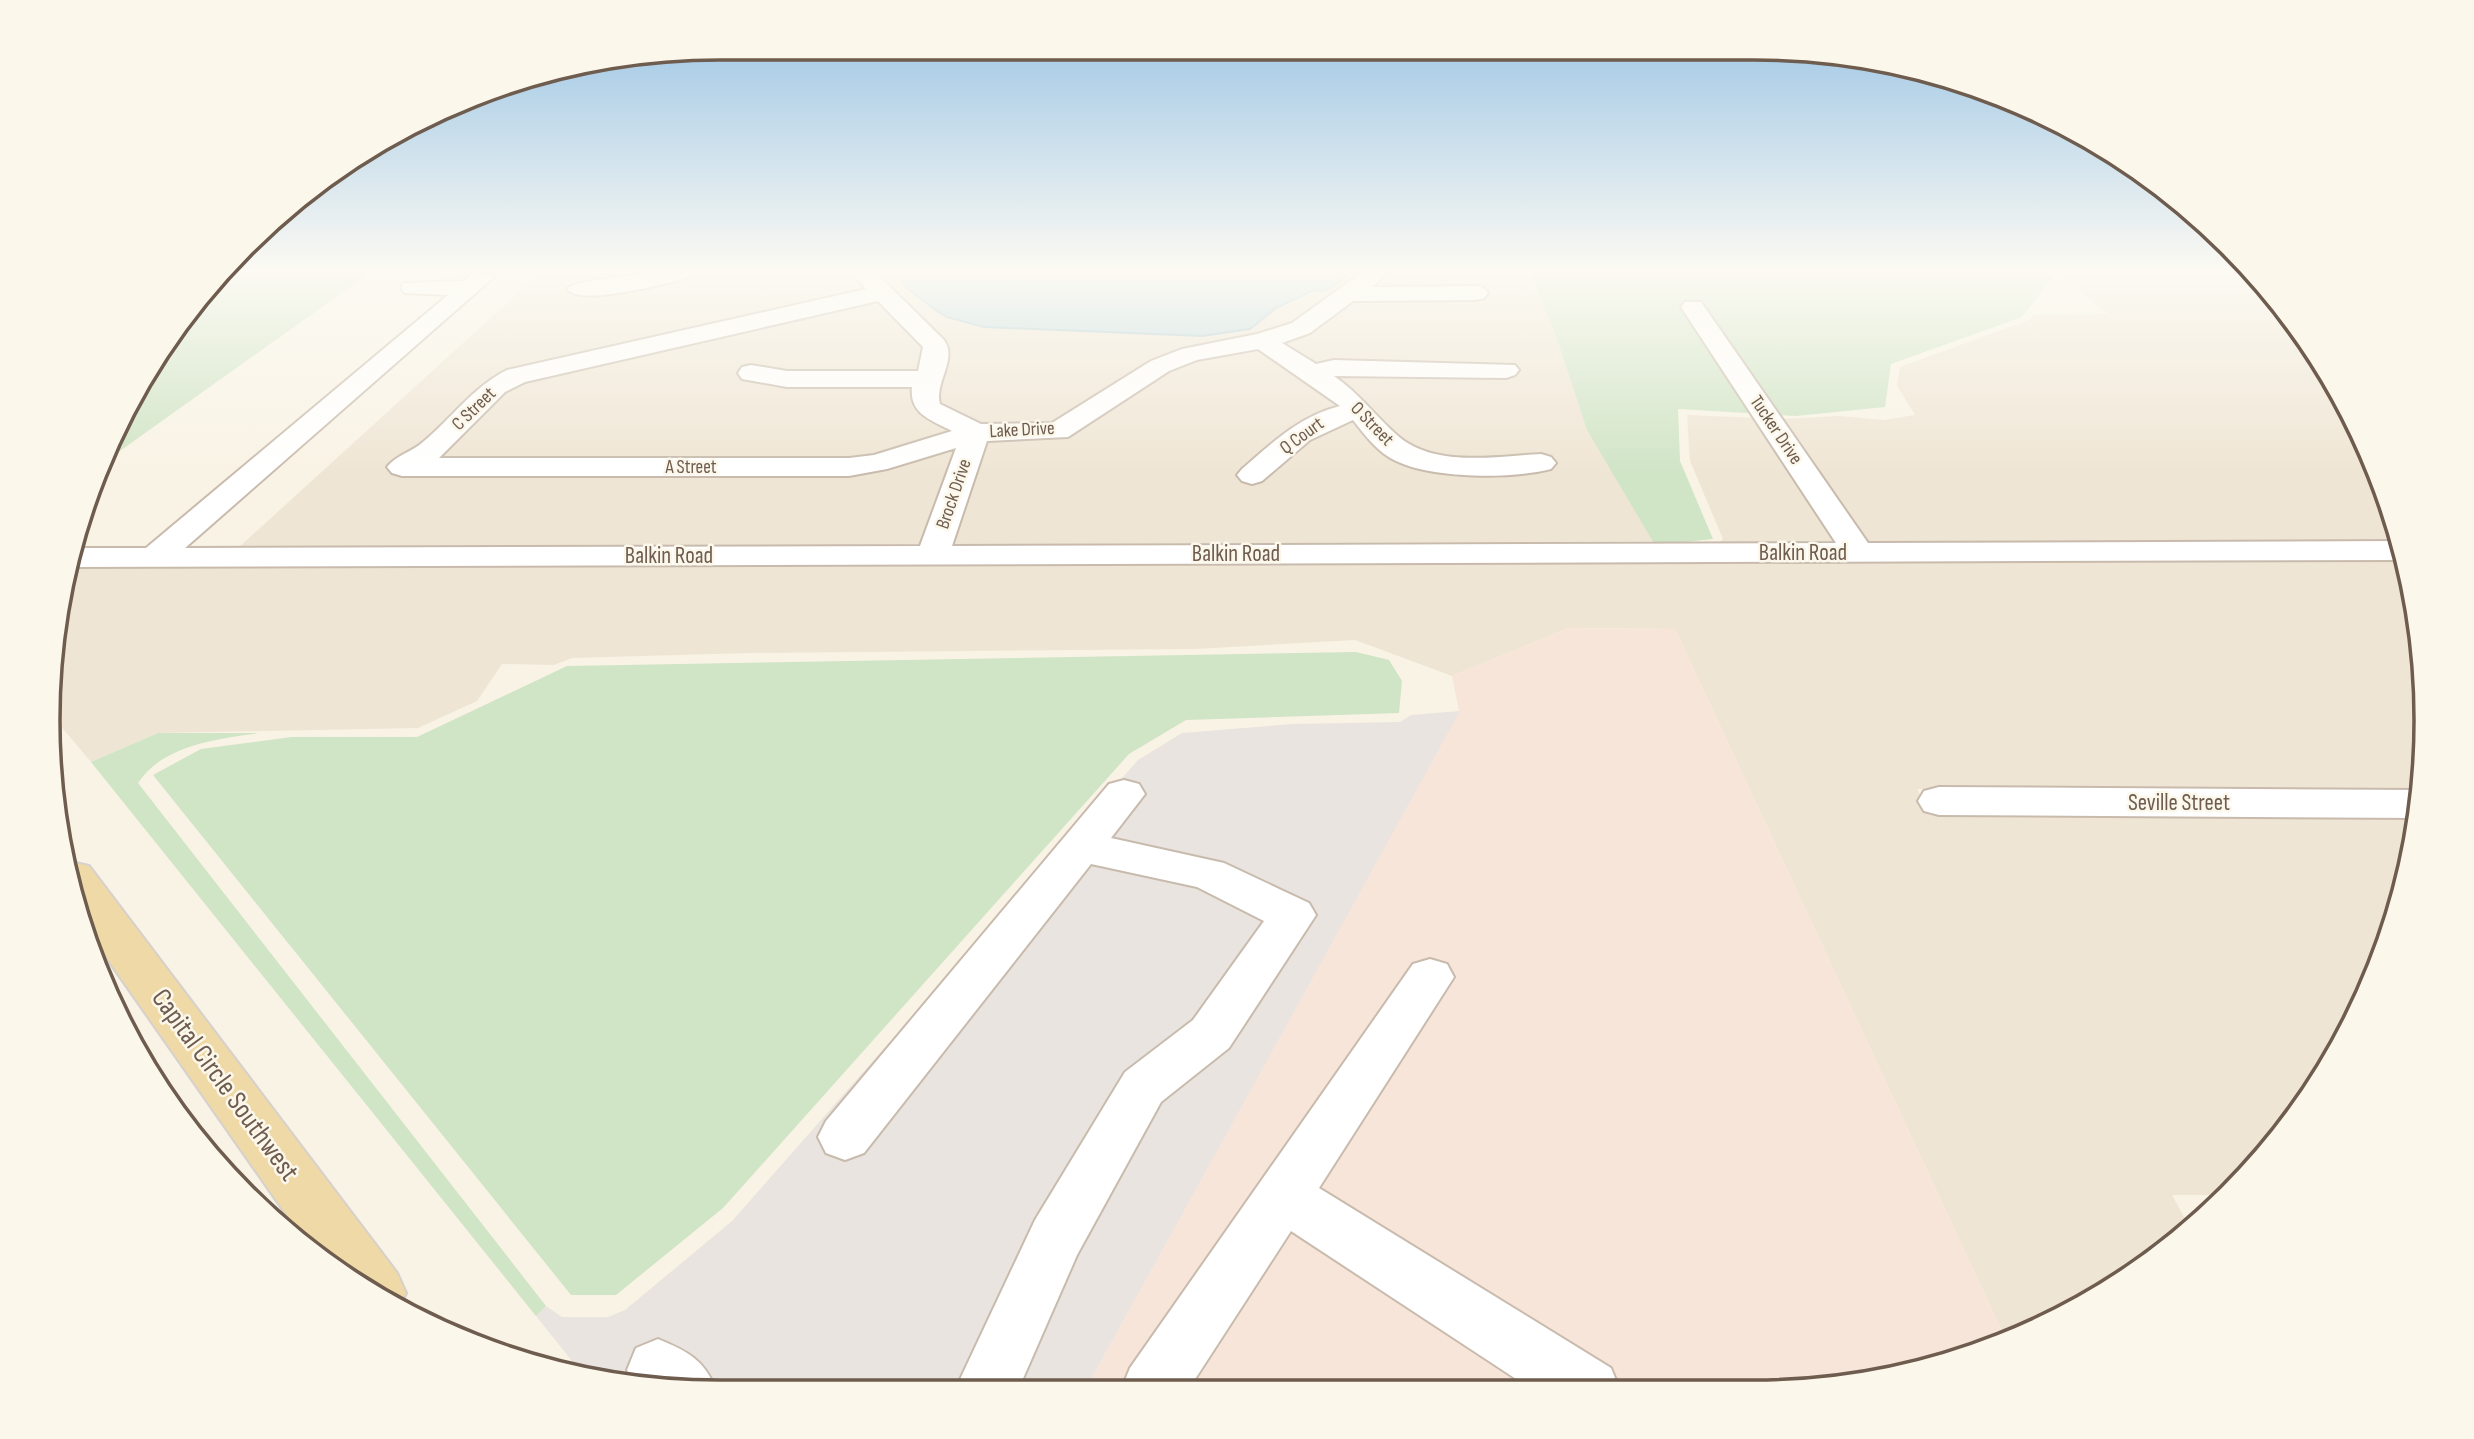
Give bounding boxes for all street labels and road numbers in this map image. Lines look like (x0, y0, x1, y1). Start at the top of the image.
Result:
street label: C Street (447, 382, 501, 435)
street label: Tucker Drive (1745, 391, 1807, 469)
street label: O Street (1345, 397, 1399, 451)
street label: Q Court (1276, 412, 1329, 460)
street label: Lake Drive (989, 417, 1055, 443)
street label: A Street (664, 456, 717, 479)
street label: Brock Drive (931, 456, 977, 532)
street label: Balkin Road (1759, 539, 1847, 567)
street label: Balkin Road (1192, 540, 1280, 568)
street label: Balkin Road (625, 542, 713, 570)
street label: Seville Street (2128, 789, 2230, 817)
street label: Capital Circle Southwest (144, 983, 306, 1187)

